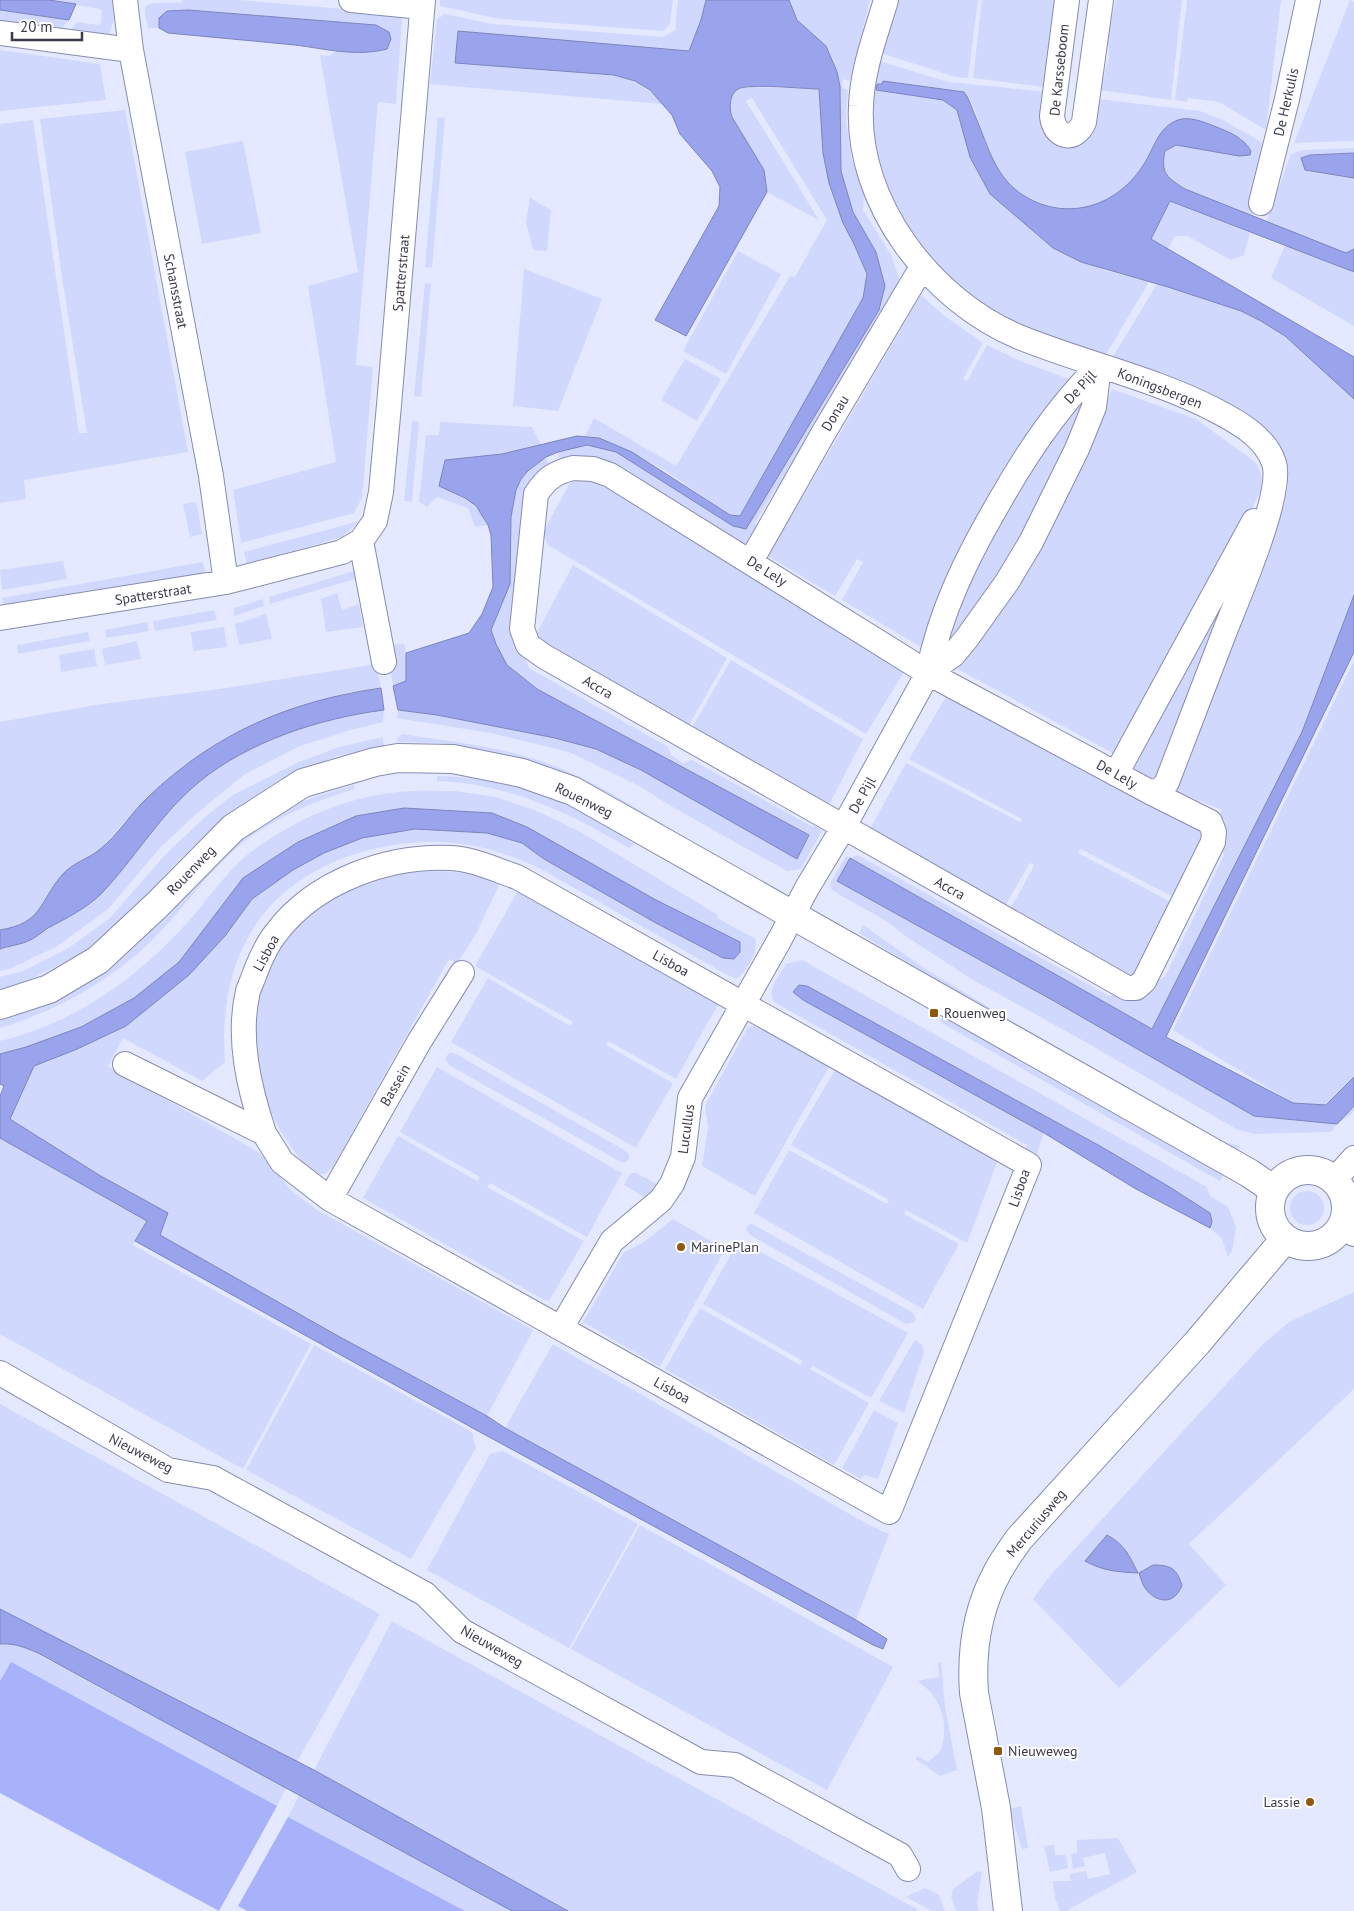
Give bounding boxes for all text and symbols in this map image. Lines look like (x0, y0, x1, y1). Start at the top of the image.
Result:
scale bar (12, 10, 82, 42)
text: 20 m (20, 17, 53, 36)
street label: De Karsseboom (1045, 23, 1073, 117)
street label: De Herkulis (1269, 66, 1303, 138)
street label: Spatterstraat (389, 234, 413, 312)
street label: Schansstraat (160, 252, 192, 330)
street label: Koningsbergen (1115, 364, 1205, 412)
street label: De Pijl (1060, 366, 1100, 408)
street label: Donau (817, 392, 853, 434)
street label: De Lely (744, 552, 791, 591)
street label: Spatterstraat (113, 579, 193, 609)
street label: Accra (580, 671, 616, 703)
street label: De Lely (1093, 755, 1141, 793)
street label: De Pijl (845, 773, 879, 817)
street label: Rouenweg (552, 778, 616, 822)
street label: Rouenweg (163, 841, 219, 899)
street label: Accra (932, 872, 968, 904)
street label: Lisboa (249, 932, 283, 974)
street label: Lisboa (650, 946, 692, 980)
place label: Rouenweg (944, 1004, 1006, 1022)
marker: Rouenweg (928, 1007, 940, 1019)
street label: Bassein (376, 1061, 414, 1109)
street label: Lucullus (674, 1103, 698, 1155)
street label: Lisboa (1004, 1167, 1034, 1209)
place label: MarinePlan (691, 1238, 759, 1256)
marker: MarinePlan (675, 1241, 687, 1253)
street label: Lisboa (651, 1373, 693, 1407)
street label: Nieuweweg (106, 1429, 176, 1477)
street label: Mercuriusweg (1002, 1485, 1070, 1561)
street label: Nieuweweg (457, 1621, 527, 1671)
place label: Nieuweweg (1008, 1742, 1078, 1760)
marker: Nieuweweg (992, 1745, 1004, 1757)
place label: Lassie (1263, 1793, 1300, 1811)
marker: Lassie (1304, 1796, 1316, 1808)

